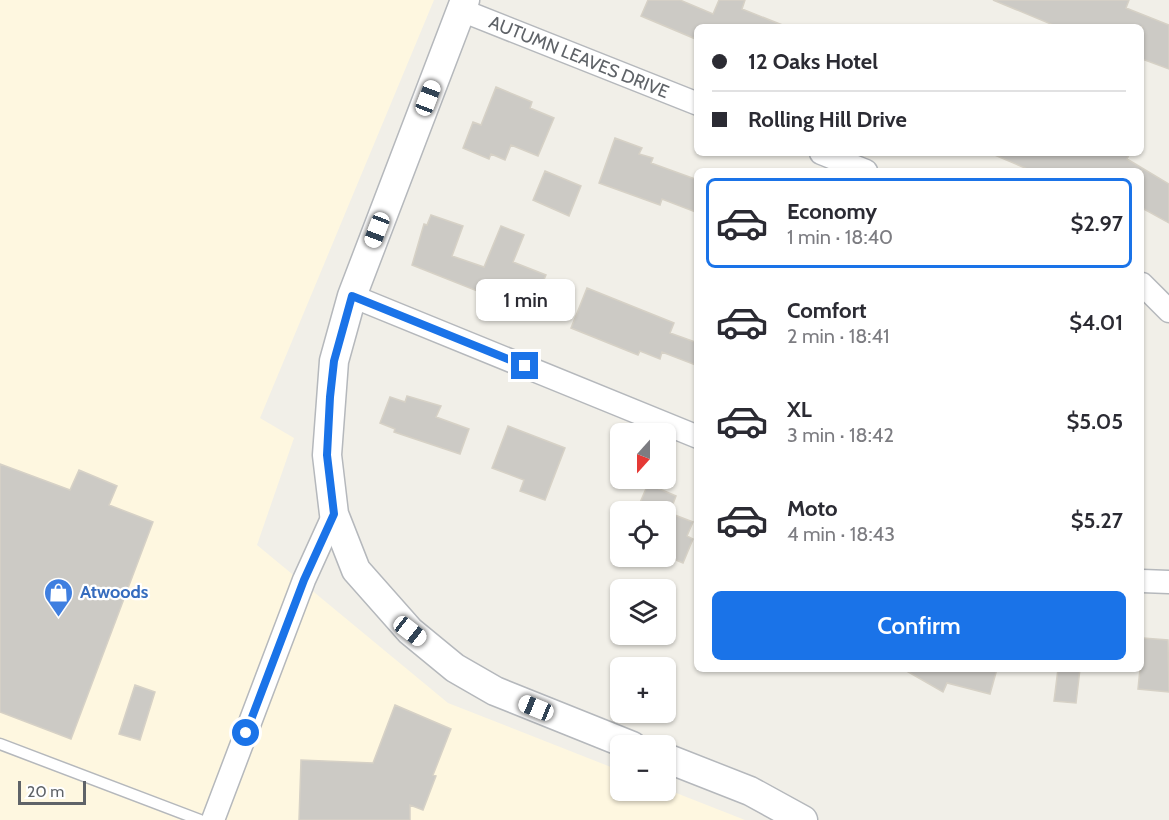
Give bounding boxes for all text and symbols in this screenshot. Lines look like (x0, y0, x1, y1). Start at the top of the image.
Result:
street label: AUTUMN LEAVES DRIVE (486, 11, 672, 103)
text: 12 Oaks Hotel (748, 48, 878, 75)
car (413, 78, 443, 118)
text: Rolling Hill Drive (748, 106, 907, 133)
icon: car (715, 196, 769, 250)
text: Economy (787, 198, 877, 225)
car (362, 210, 392, 250)
text: $2.97 (1070, 210, 1123, 237)
text: 1 min · 18:40 (787, 225, 893, 249)
callout: 1 min (476, 279, 574, 321)
text: 1 min (503, 288, 548, 312)
icon: car (715, 295, 769, 349)
text: Comfort (787, 297, 866, 324)
text: $4.01 (1069, 309, 1123, 336)
text: 2 min · 18:41 (787, 324, 890, 348)
route end (511, 352, 538, 379)
icon: car (715, 394, 769, 448)
text: XL (787, 396, 812, 423)
text: $5.05 (1067, 408, 1123, 435)
north arrow (610, 423, 676, 489)
map controls (610, 423, 676, 801)
text: 3 min · 18:42 (787, 423, 894, 447)
icon: car (715, 493, 769, 547)
text: Moto (787, 495, 838, 522)
button: locate (610, 501, 676, 567)
text: $5.27 (1071, 507, 1123, 534)
text: 4 min · 18:43 (787, 522, 895, 546)
shop icon: Atwoods (43, 576, 75, 618)
button: layers (610, 579, 676, 645)
place label: Atwoods (80, 581, 149, 603)
button: Confirm (712, 591, 1126, 660)
car (390, 613, 430, 649)
button: + (610, 657, 676, 723)
car (516, 693, 556, 723)
route start (232, 719, 259, 746)
button: − (610, 735, 676, 801)
scale bar (18, 778, 86, 806)
text: 20 m (27, 782, 64, 801)

